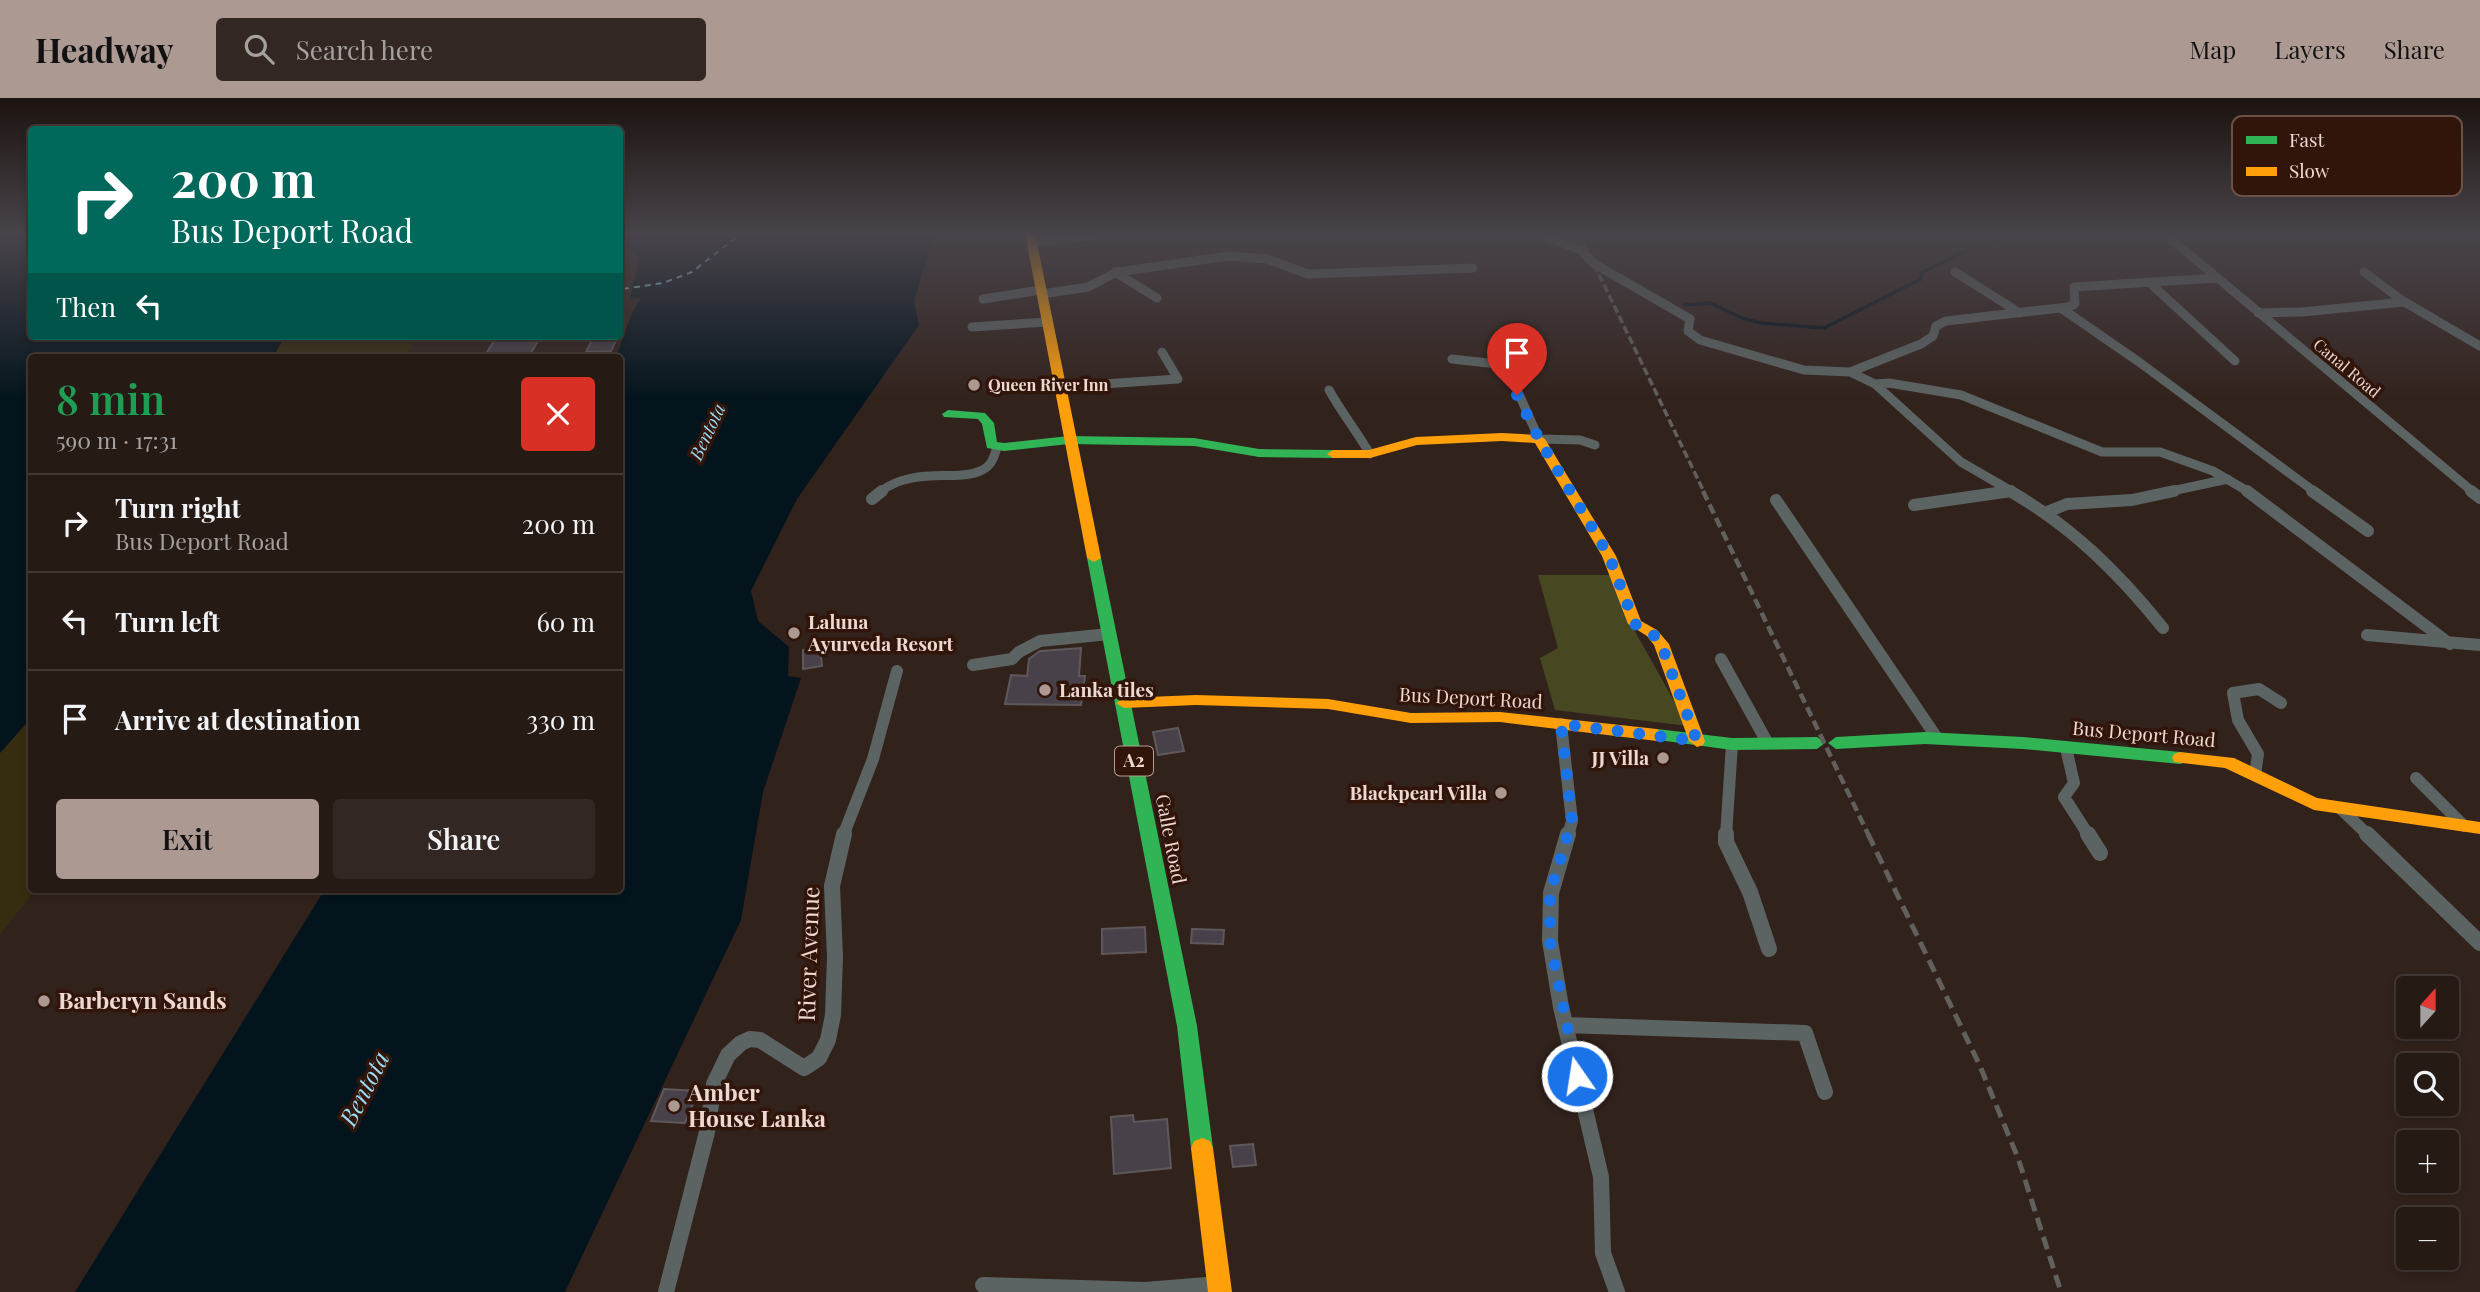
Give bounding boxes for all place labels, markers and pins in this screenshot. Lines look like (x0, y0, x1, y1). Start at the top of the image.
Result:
pin (1487, 323, 1547, 395)
place label: Queen River Inn (988, 374, 1109, 395)
marker: Queen River Inn (966, 377, 982, 393)
place label: Laluna Ayurveda Resort (807, 608, 954, 656)
marker: Laluna Ayurveda Resort (786, 625, 802, 641)
place label: Lanka tiles (1059, 676, 1154, 702)
marker: Lanka tiles (1037, 682, 1053, 698)
place label: JJ Villa (1591, 744, 1649, 770)
marker: JJ Villa (1655, 750, 1671, 766)
place label: Blackpearl Villa (1349, 779, 1487, 805)
marker: Blackpearl Villa (1493, 785, 1509, 801)
place label: Barberyn Sands (58, 984, 227, 1015)
marker: Barberyn Sands (36, 993, 52, 1009)
place label: Amber House Lanka (687, 1076, 826, 1133)
marker: Amber House Lanka (666, 1098, 682, 1114)

